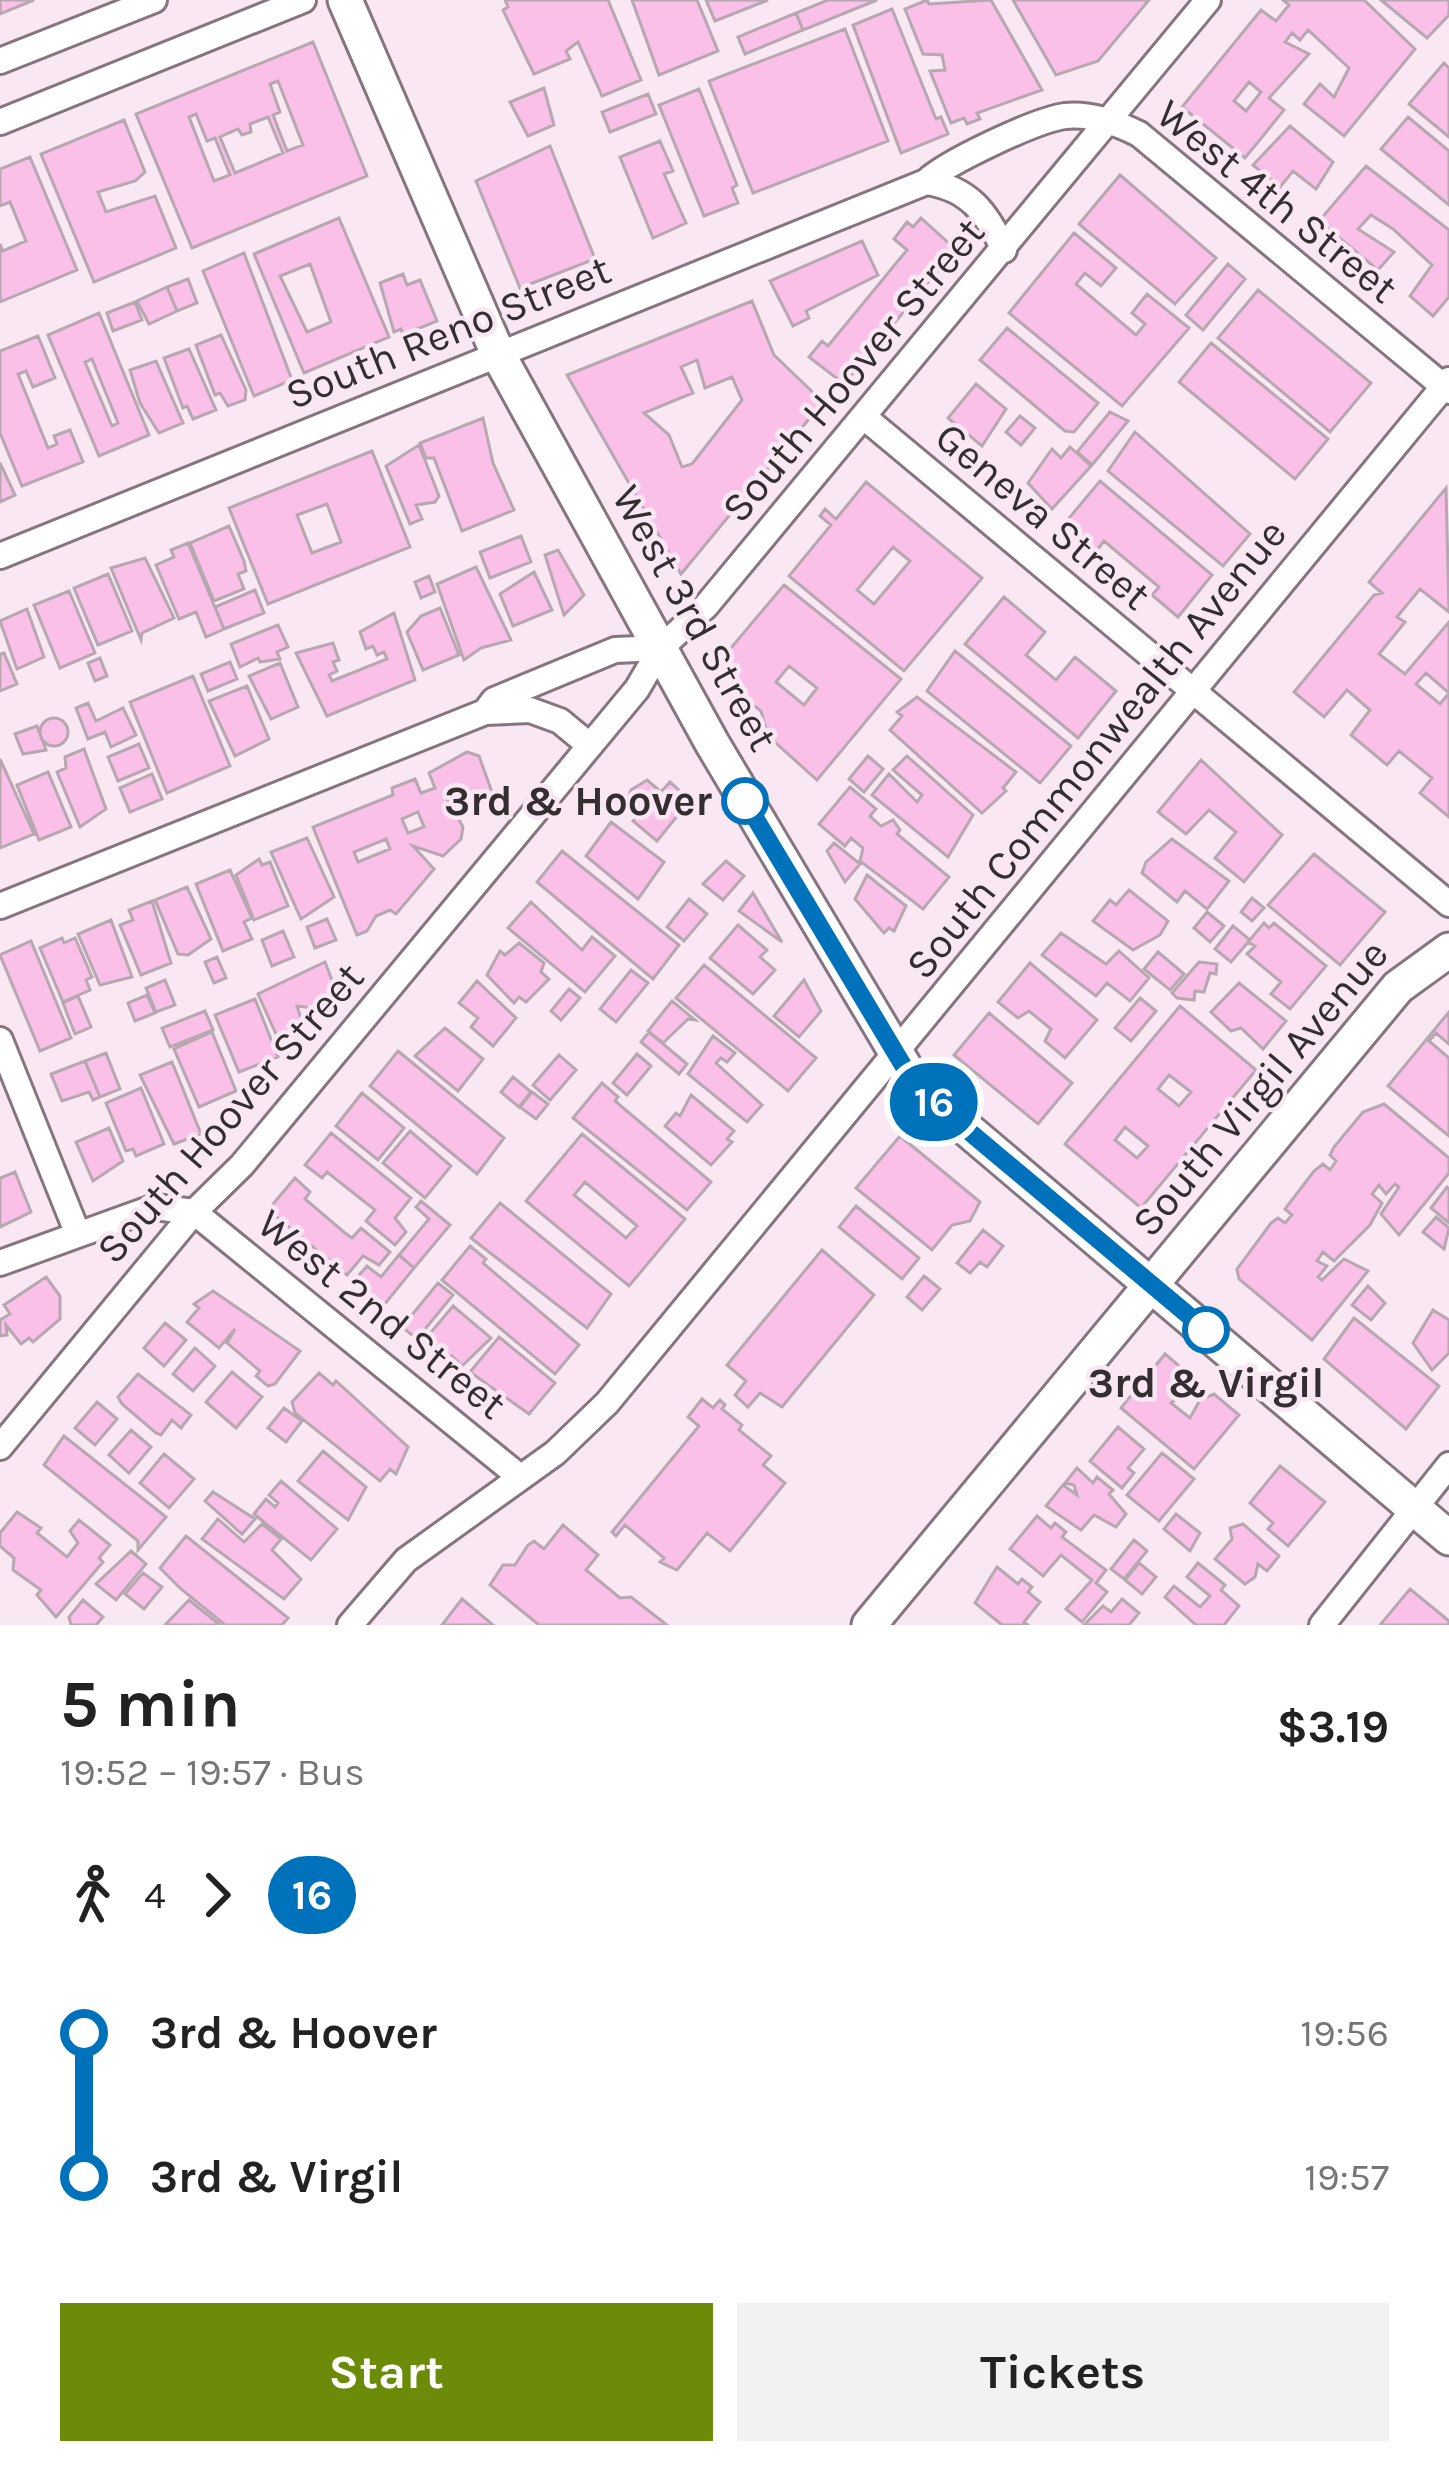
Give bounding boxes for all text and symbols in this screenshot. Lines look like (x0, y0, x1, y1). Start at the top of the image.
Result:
street label: West 4th Street (1146, 89, 1408, 313)
street label: South Hoover Street (711, 208, 995, 532)
street label: South Reno Street (278, 244, 618, 420)
street label: Geneva Street (925, 412, 1161, 620)
street label: West 3rd Street (601, 477, 789, 759)
street label: South Commonwealth Avenue (895, 509, 1297, 989)
place label: 3rd & Hoover (444, 776, 713, 826)
marker: 3rd & Hoover (723, 779, 767, 823)
street label: South Virgil Avenue (1121, 930, 1399, 1246)
street label: South Hoover Street (86, 952, 374, 1274)
line badge: 16 (880, 1063, 988, 1141)
text: 16 (914, 1077, 954, 1127)
street label: West 2nd Street (248, 1198, 516, 1430)
marker: 3rd & Virgil (1184, 1308, 1228, 1352)
place label: 3rd & Virgil (1088, 1358, 1324, 1408)
text: 5 min (60, 1665, 241, 1743)
text: $3.19 (1277, 1701, 1389, 1753)
text: 19:52 – 19:57 · Bus (60, 1749, 365, 1795)
icon: walk (60, 1862, 126, 1928)
icon: forward (184, 1862, 250, 1928)
text: 16 (292, 1870, 332, 1920)
text: 4 (144, 1872, 166, 1918)
text: 3rd & Hoover (150, 2007, 437, 2059)
text: 19:56 (1300, 2010, 1389, 2056)
text: 3rd & Virgil (150, 2151, 403, 2203)
text: 19:57 (1304, 2154, 1389, 2200)
button: Start (60, 2303, 713, 2441)
button: Tickets (737, 2303, 1389, 2441)

